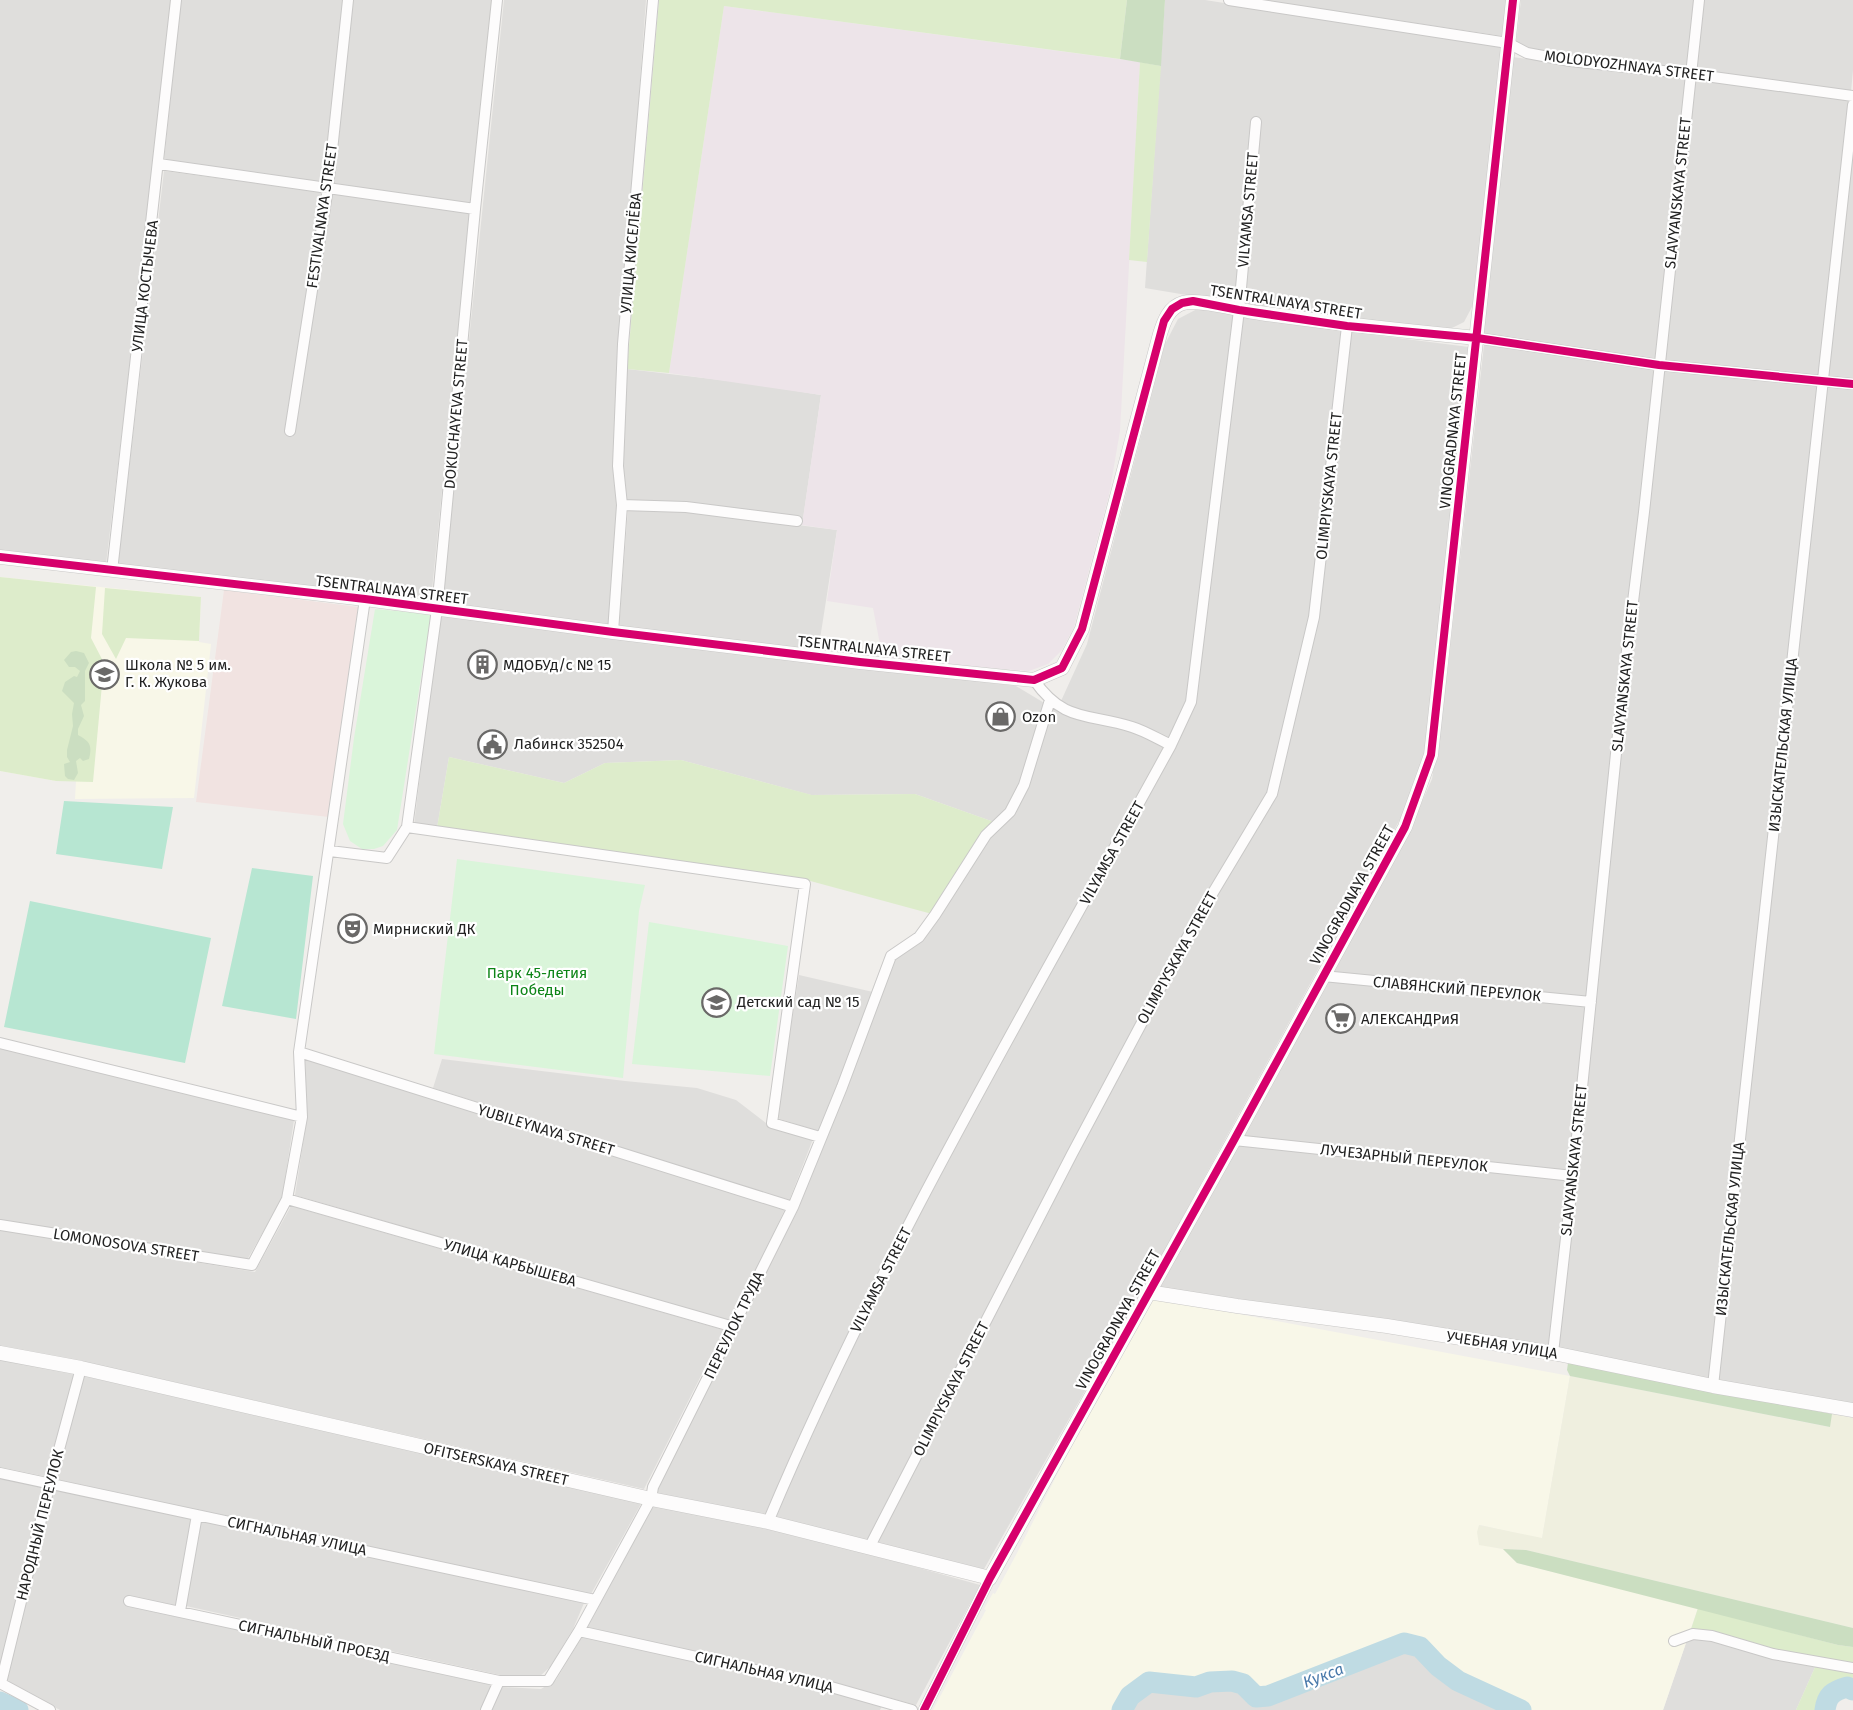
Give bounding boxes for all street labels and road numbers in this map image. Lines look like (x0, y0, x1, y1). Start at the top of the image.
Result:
street label: MOLODYOZHNAYA STREET (1543, 47, 1715, 85)
street label: SLAVYANSKAYA STREET (1661, 116, 1695, 270)
street label: FESTIVALNAYA STREET (303, 142, 341, 290)
street label: VILYAMSA STREET (1234, 151, 1262, 268)
street label: УЛИЦА КИСЕЛЁВА (617, 191, 645, 314)
street label: УЛИЦА КОСТЫЧЕВА (128, 219, 162, 353)
street label: TSENTRALNAYA STREET (1209, 281, 1363, 323)
street label: DOKUCHAYEVA STREET (440, 338, 472, 490)
street label: VINOGRADNAYA STREET (1436, 352, 1470, 510)
street label: OLIMPIYSKAYA STREET (1312, 411, 1346, 561)
street label: TSENTRALNAYA STREET (315, 572, 469, 608)
street label: SLAVYANSKAYA STREET (1608, 599, 1642, 753)
street label: TSENTRALNAYA STREET (797, 632, 951, 666)
street label: ИЗЫСКАТЕЛЬСКАЯ УЛИЦА (1765, 657, 1801, 833)
street label: VILYAMSA STREET (1076, 798, 1148, 908)
street label: VINOGRADNAYA STREET (1306, 822, 1398, 968)
street label: OLIMPIYSKAYA STREET (1133, 889, 1221, 1027)
street label: СЛАВЯНСКИЙ ПЕРЕУЛОК (1372, 973, 1542, 1005)
street label: SLAVYANSKAYA STREET (1557, 1083, 1591, 1237)
street label: YUBILEYNAYA STREET (475, 1101, 617, 1159)
street label: ЛУЧЕЗАРНЫЙ ПЕРЕУЛОК (1319, 1140, 1489, 1176)
street label: ИЗЫСКАТЕЛЬСКАЯ УЛИЦА (1712, 1141, 1748, 1317)
street label: VILYAMSA STREET (847, 1224, 915, 1336)
street label: LOMONOSOVA STREET (52, 1225, 200, 1265)
street label: УЛИЦА КАРБЫШЕВА (442, 1235, 579, 1291)
street label: VINOGRADNAYA STREET (1072, 1247, 1164, 1393)
street label: ПЕРЕУЛОК ТРУДА (700, 1268, 768, 1382)
street label: OLIMPIYSKAYA STREET (909, 1319, 993, 1459)
street label: УЧЕБНАЯ УЛИЦА (1445, 1327, 1559, 1363)
street label: OFITSERSKAYA STREET (422, 1439, 570, 1489)
street label: НАРОДНЫЙ ПЕРЕУЛОК (12, 1447, 68, 1603)
street label: СИГНАЛЬНАЯ УЛИЦА (226, 1512, 369, 1560)
street label: СИГНАЛЬНЫЙ ПРОЕЗД (237, 1616, 391, 1666)
street label: СИГНАЛЬНАЯ УЛИЦА (693, 1647, 836, 1697)

